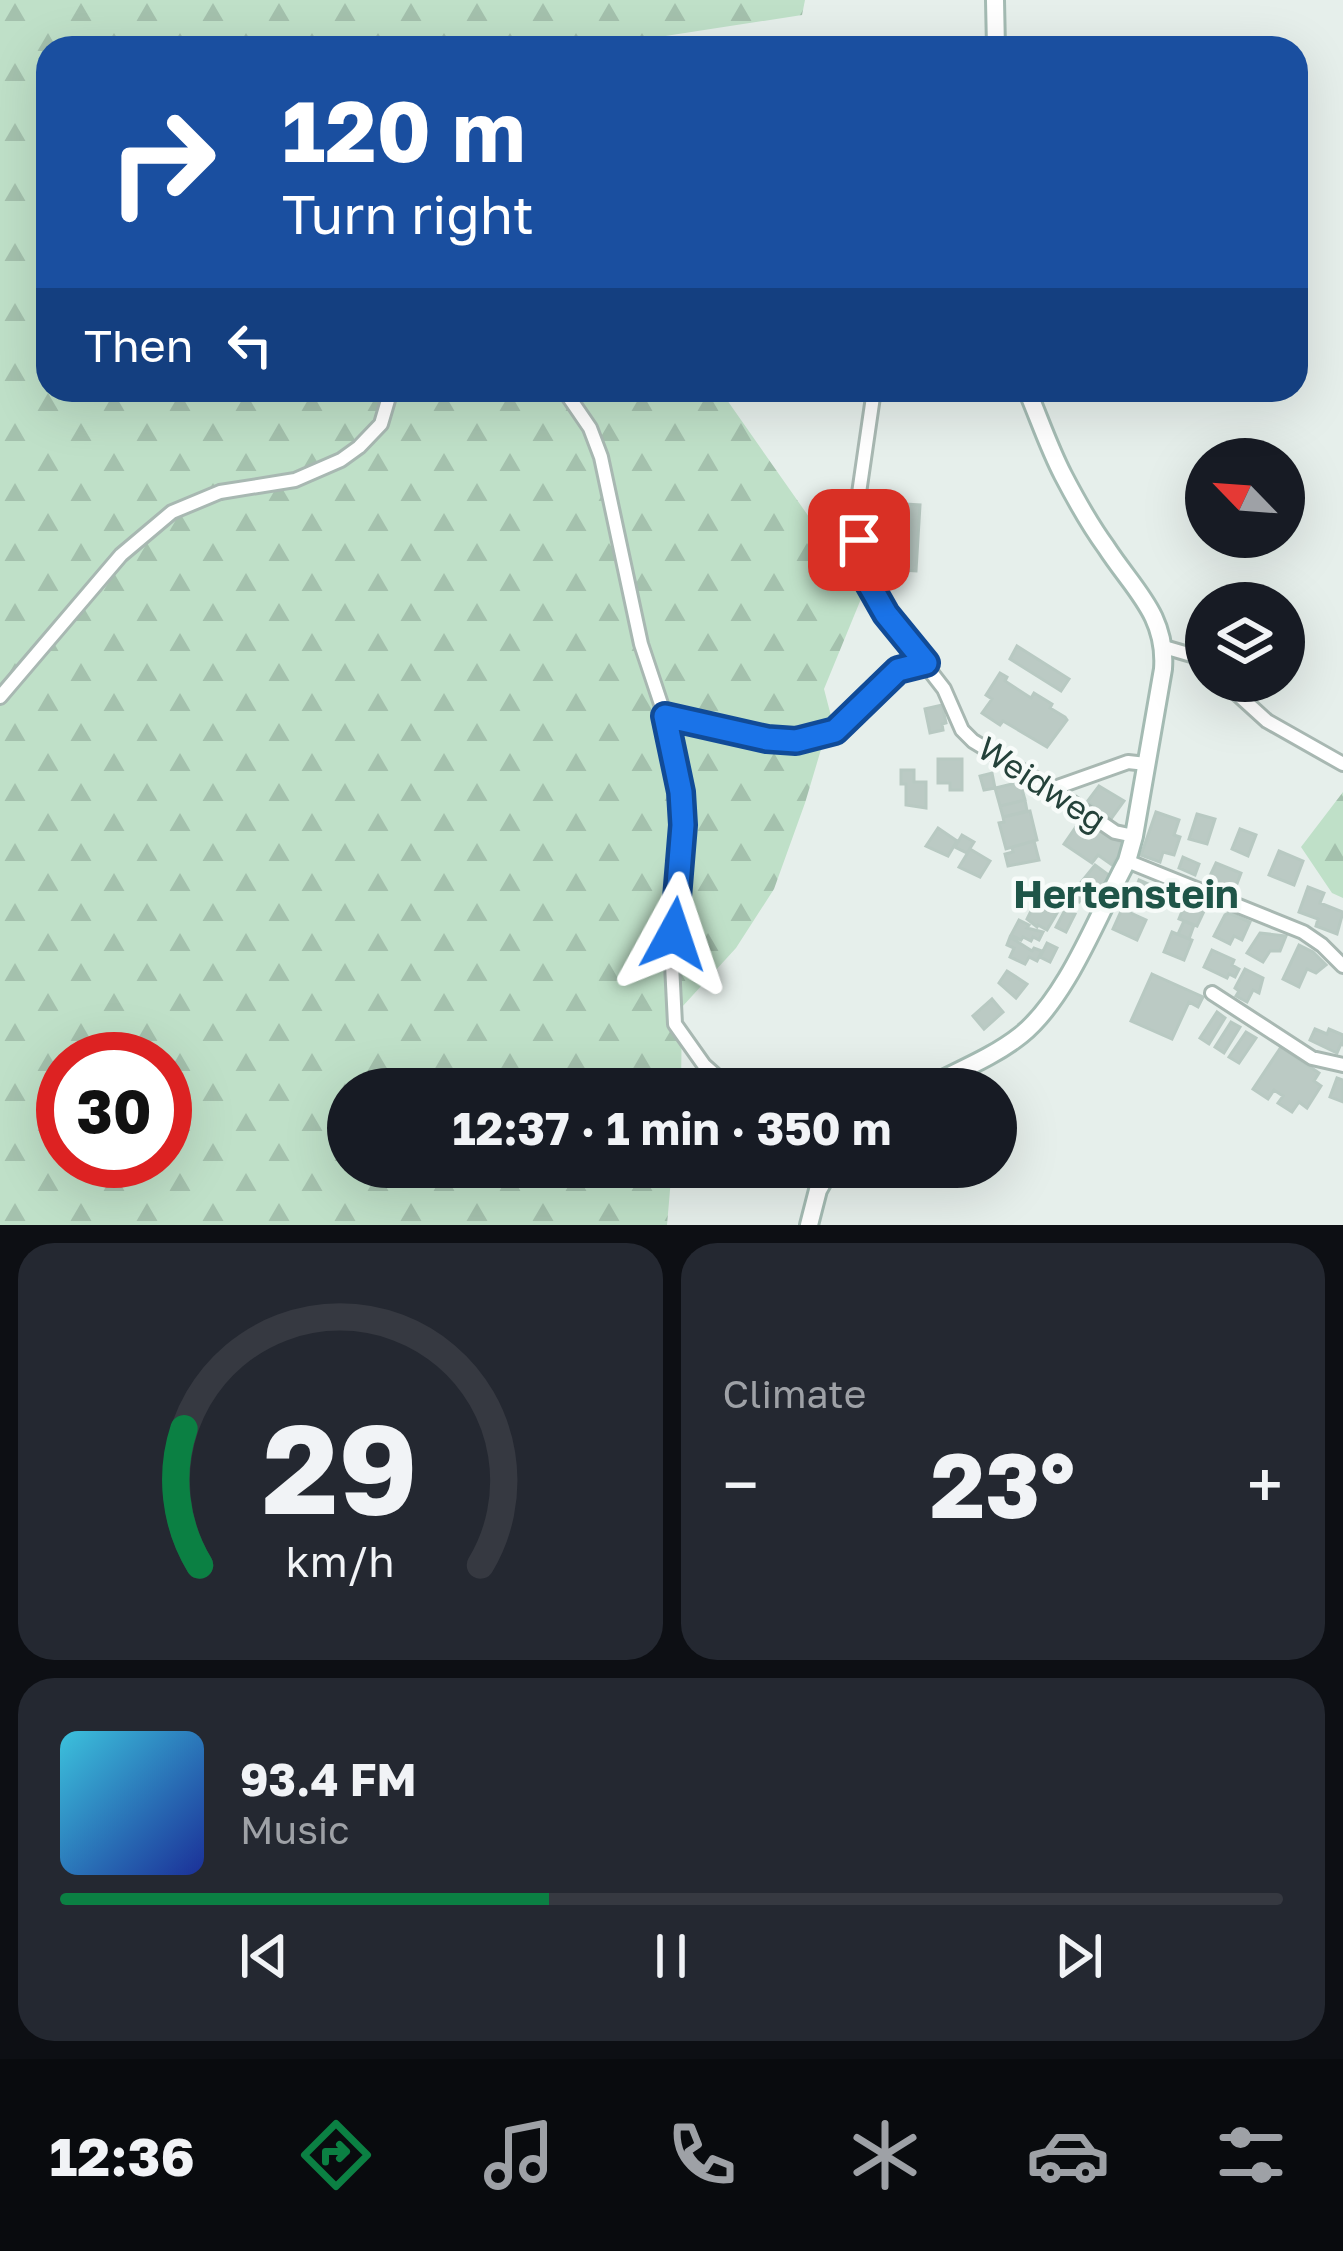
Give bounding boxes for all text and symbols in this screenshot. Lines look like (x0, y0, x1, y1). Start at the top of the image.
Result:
text: 120 m (282, 80, 526, 180)
icon: right (84, 84, 240, 240)
text: Turn right (282, 181, 534, 246)
icon: left (217, 312, 283, 378)
text: Then (84, 318, 193, 372)
north arrow (1185, 438, 1305, 558)
map controls (1185, 438, 1305, 702)
pin (808, 489, 910, 591)
icon: arrive (826, 507, 892, 573)
button: layers (1185, 582, 1305, 702)
street label: Weidweg (971, 728, 1113, 839)
district label: Hertenstein (1013, 870, 1239, 917)
position arrow (611, 871, 737, 997)
speed limit sign: 30 (36, 1032, 192, 1188)
text: 12:37 · 1 min · 350 m (453, 1101, 891, 1155)
text: Climate (723, 1370, 866, 1417)
text: 29 (263, 1392, 418, 1541)
text: 23° (930, 1430, 1075, 1538)
text: − (723, 1444, 759, 1524)
text: + (1247, 1444, 1283, 1524)
text: km/h (286, 1534, 395, 1585)
text: 93.4 FM (240, 1752, 417, 1806)
text: Music (240, 1806, 350, 1853)
icon: previous (231, 1923, 297, 1989)
icon: pause (638, 1923, 704, 1989)
icon: next (1046, 1923, 1112, 1989)
icon: directions (294, 2113, 378, 2197)
icon: music (477, 2113, 561, 2197)
icon: phone (660, 2113, 744, 2197)
icon: climate (843, 2113, 927, 2197)
icon: car (1026, 2113, 1110, 2197)
icon: filters (1209, 2113, 1293, 2197)
text: 12:36 (50, 2123, 195, 2188)

